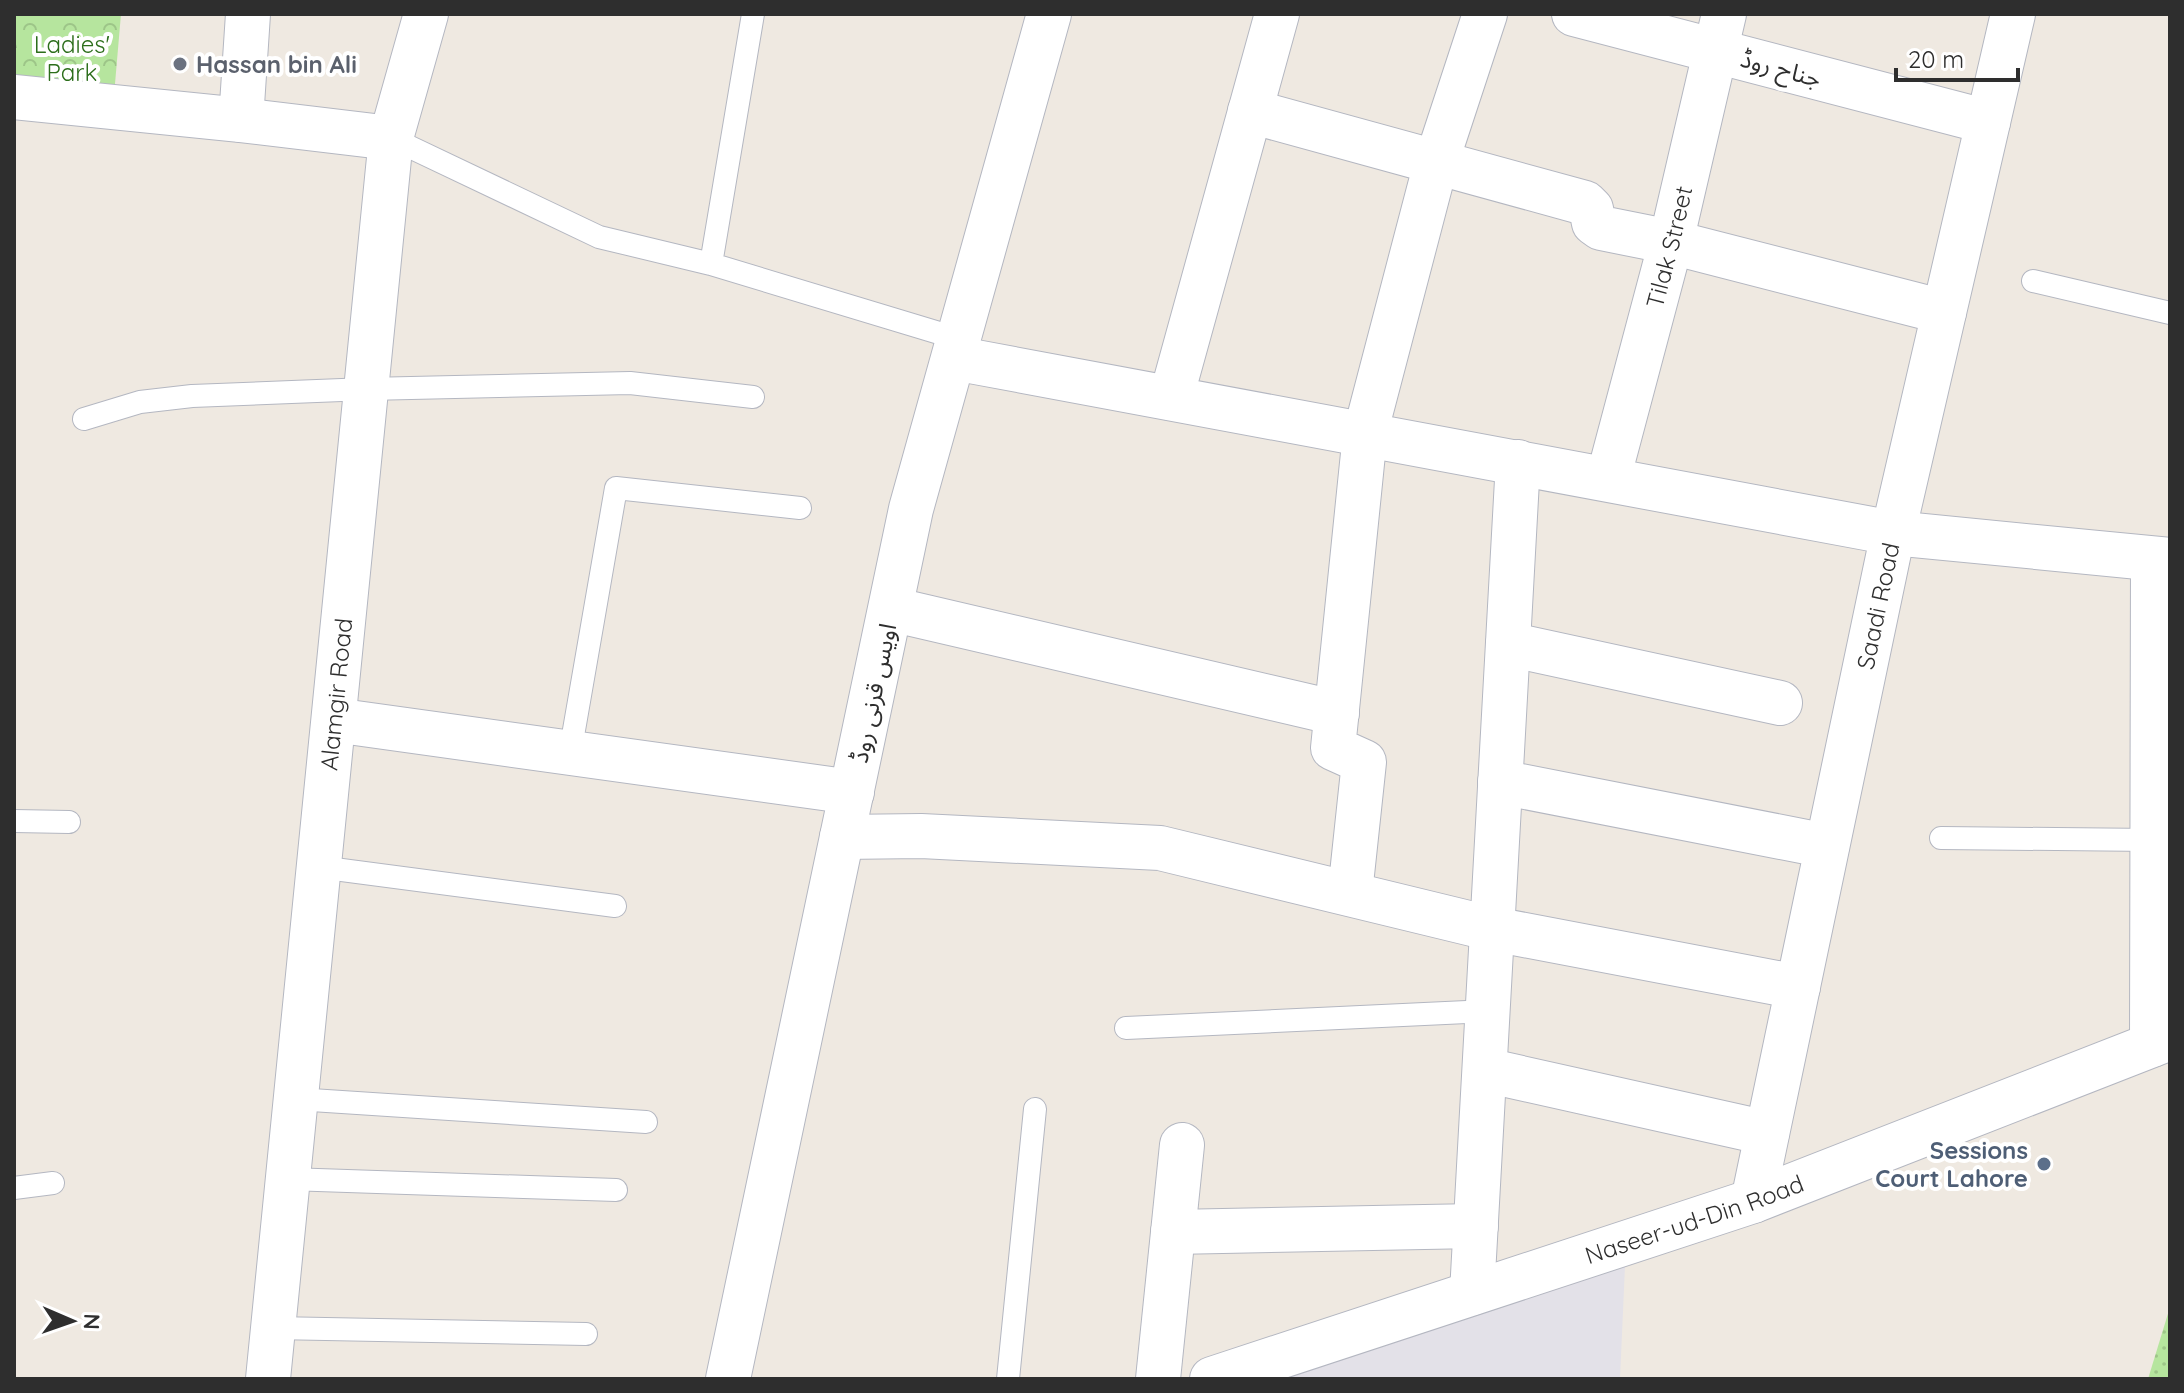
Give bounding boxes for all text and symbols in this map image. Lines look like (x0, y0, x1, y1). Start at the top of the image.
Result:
park label: Ladies' Park (34, 29, 110, 87)
scale bar (1896, 32, 2018, 82)
street label: جناح روڈ (1737, 43, 1825, 96)
text: 20 m (1908, 44, 1964, 74)
place label: Hassan bin Ali (196, 49, 357, 79)
marker: Hassan bin Ali (171, 55, 189, 73)
street label: Tilak Street (1639, 183, 1699, 311)
street label: Saadi Road (1850, 540, 1906, 672)
street label: Alamgir Road (313, 617, 358, 772)
street label: اویس قرنی روڈ (844, 621, 902, 765)
place label: Sessions Court Lahore (1875, 1135, 2028, 1193)
marker: Sessions Court Lahore (2035, 1155, 2053, 1173)
street label: Naseer-ud-Din Road (1581, 1168, 1808, 1270)
north arrow (32, 1281, 112, 1361)
text: N (78, 1313, 106, 1330)

